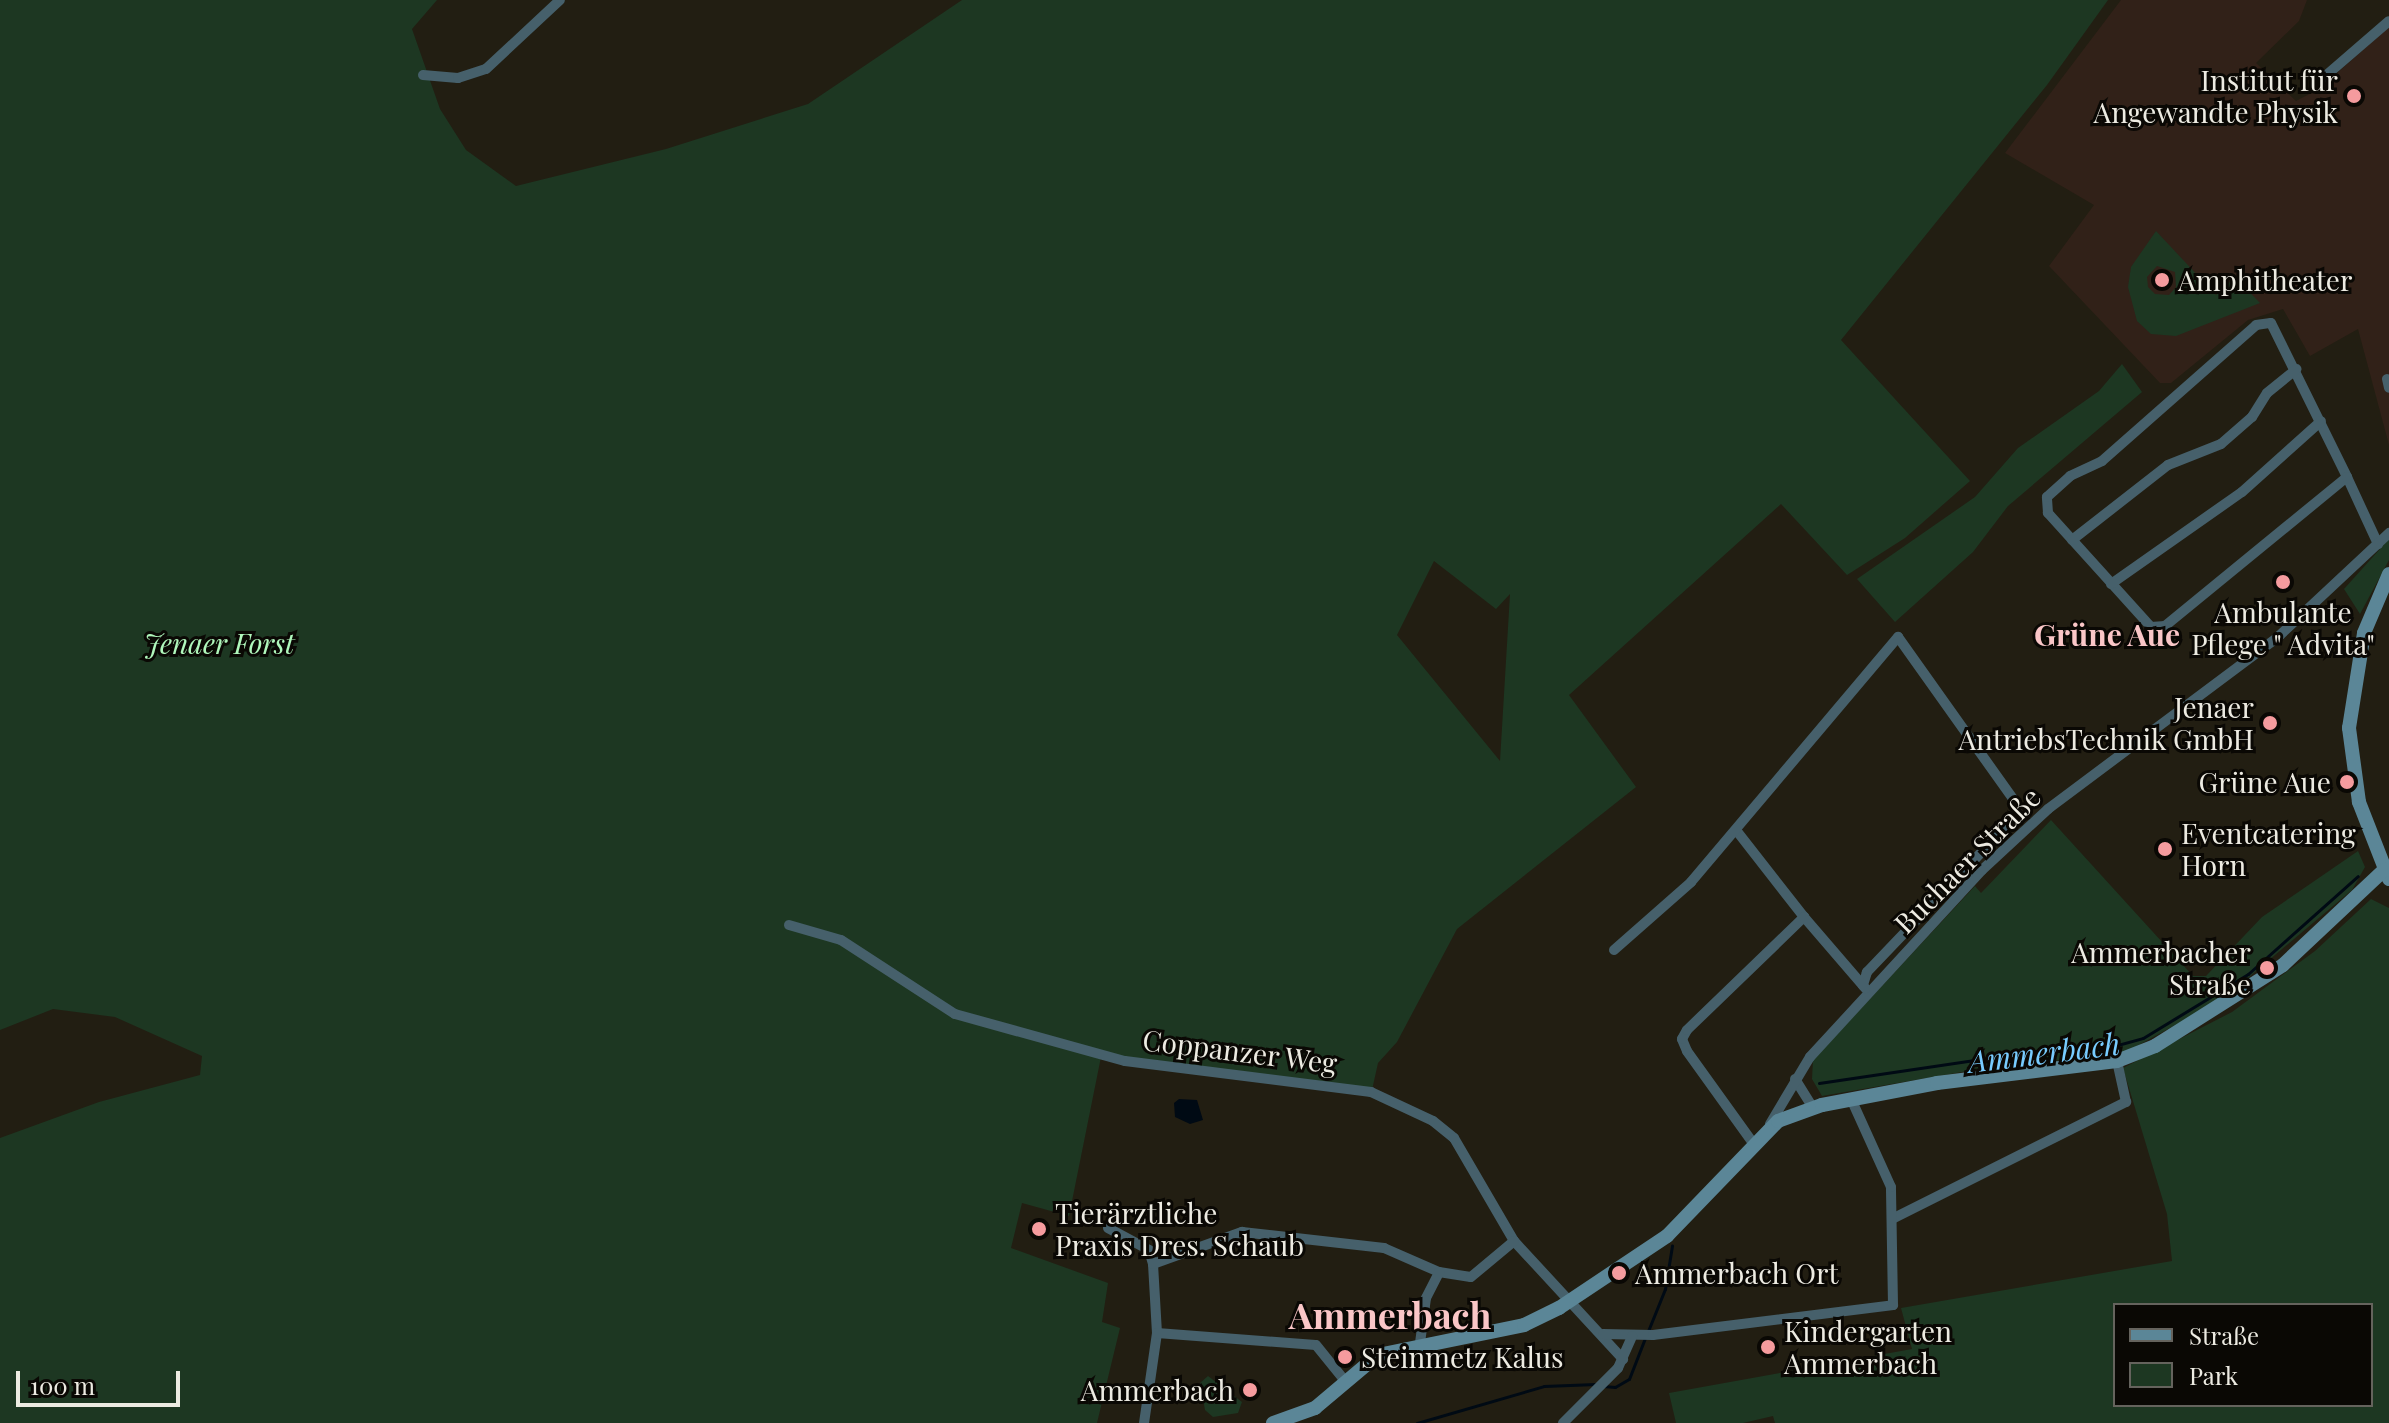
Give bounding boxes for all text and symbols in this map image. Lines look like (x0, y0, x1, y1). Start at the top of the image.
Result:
place label: Institut für Angewandte Physik (2094, 63, 2338, 129)
marker: Institut für Angewandte Physik (2345, 87, 2363, 105)
place label: Amphitheater (2178, 263, 2352, 297)
marker: Amphitheater (2153, 271, 2171, 289)
marker: Ambulante Pflege " Advita" (2274, 573, 2292, 591)
place label: Ambulante Pflege " Advita" (2190, 595, 2376, 661)
district label: Grüne Aue (2033, 616, 2181, 652)
park label: Jenaer Forst (144, 626, 294, 660)
place label: Jenaer AntriebsTechnik GmbH (1958, 690, 2254, 756)
marker: Jenaer AntriebsTechnik GmbH (2261, 714, 2279, 732)
place label: Grüne Aue (2197, 765, 2331, 799)
marker: Grüne Aue (2338, 773, 2356, 791)
street label: Buchaer Straße (1887, 780, 2047, 940)
place label: Eventcatering Horn (2181, 816, 2356, 882)
marker: Eventcatering Horn (2156, 840, 2174, 858)
place label: Ammerbacher Straße (2071, 935, 2251, 1001)
marker: Ammerbacher Straße (2258, 959, 2276, 977)
street label: Coppanzer Weg (1140, 1022, 1340, 1080)
water label: Ammerbach (1966, 1025, 2122, 1079)
place label: Tierärztliche Praxis Dres. Schaub (1055, 1196, 1304, 1262)
marker: Tierärztliche Praxis Dres. Schaub (1030, 1220, 1048, 1238)
place label: Ammerbach Ort (1635, 1256, 1838, 1290)
marker: Ammerbach Ort (1610, 1264, 1628, 1282)
district label: Ammerbach (1289, 1293, 1491, 1337)
legend (2113, 1303, 2373, 1407)
place label: Kindergarten Ammerbach (1784, 1314, 1952, 1380)
text: Straße (2189, 1319, 2259, 1351)
marker: Kindergarten Ammerbach (1759, 1338, 1777, 1356)
place label: Steinmetz Kalus (1361, 1340, 1563, 1374)
marker: Steinmetz Kalus (1336, 1348, 1354, 1366)
scale bar (20, 1355, 184, 1405)
text: Park (2189, 1359, 2238, 1391)
text: 100 m (30, 1369, 95, 1401)
place label: Ammerbach (1081, 1373, 1234, 1407)
marker: Ammerbach (1241, 1381, 1259, 1399)

